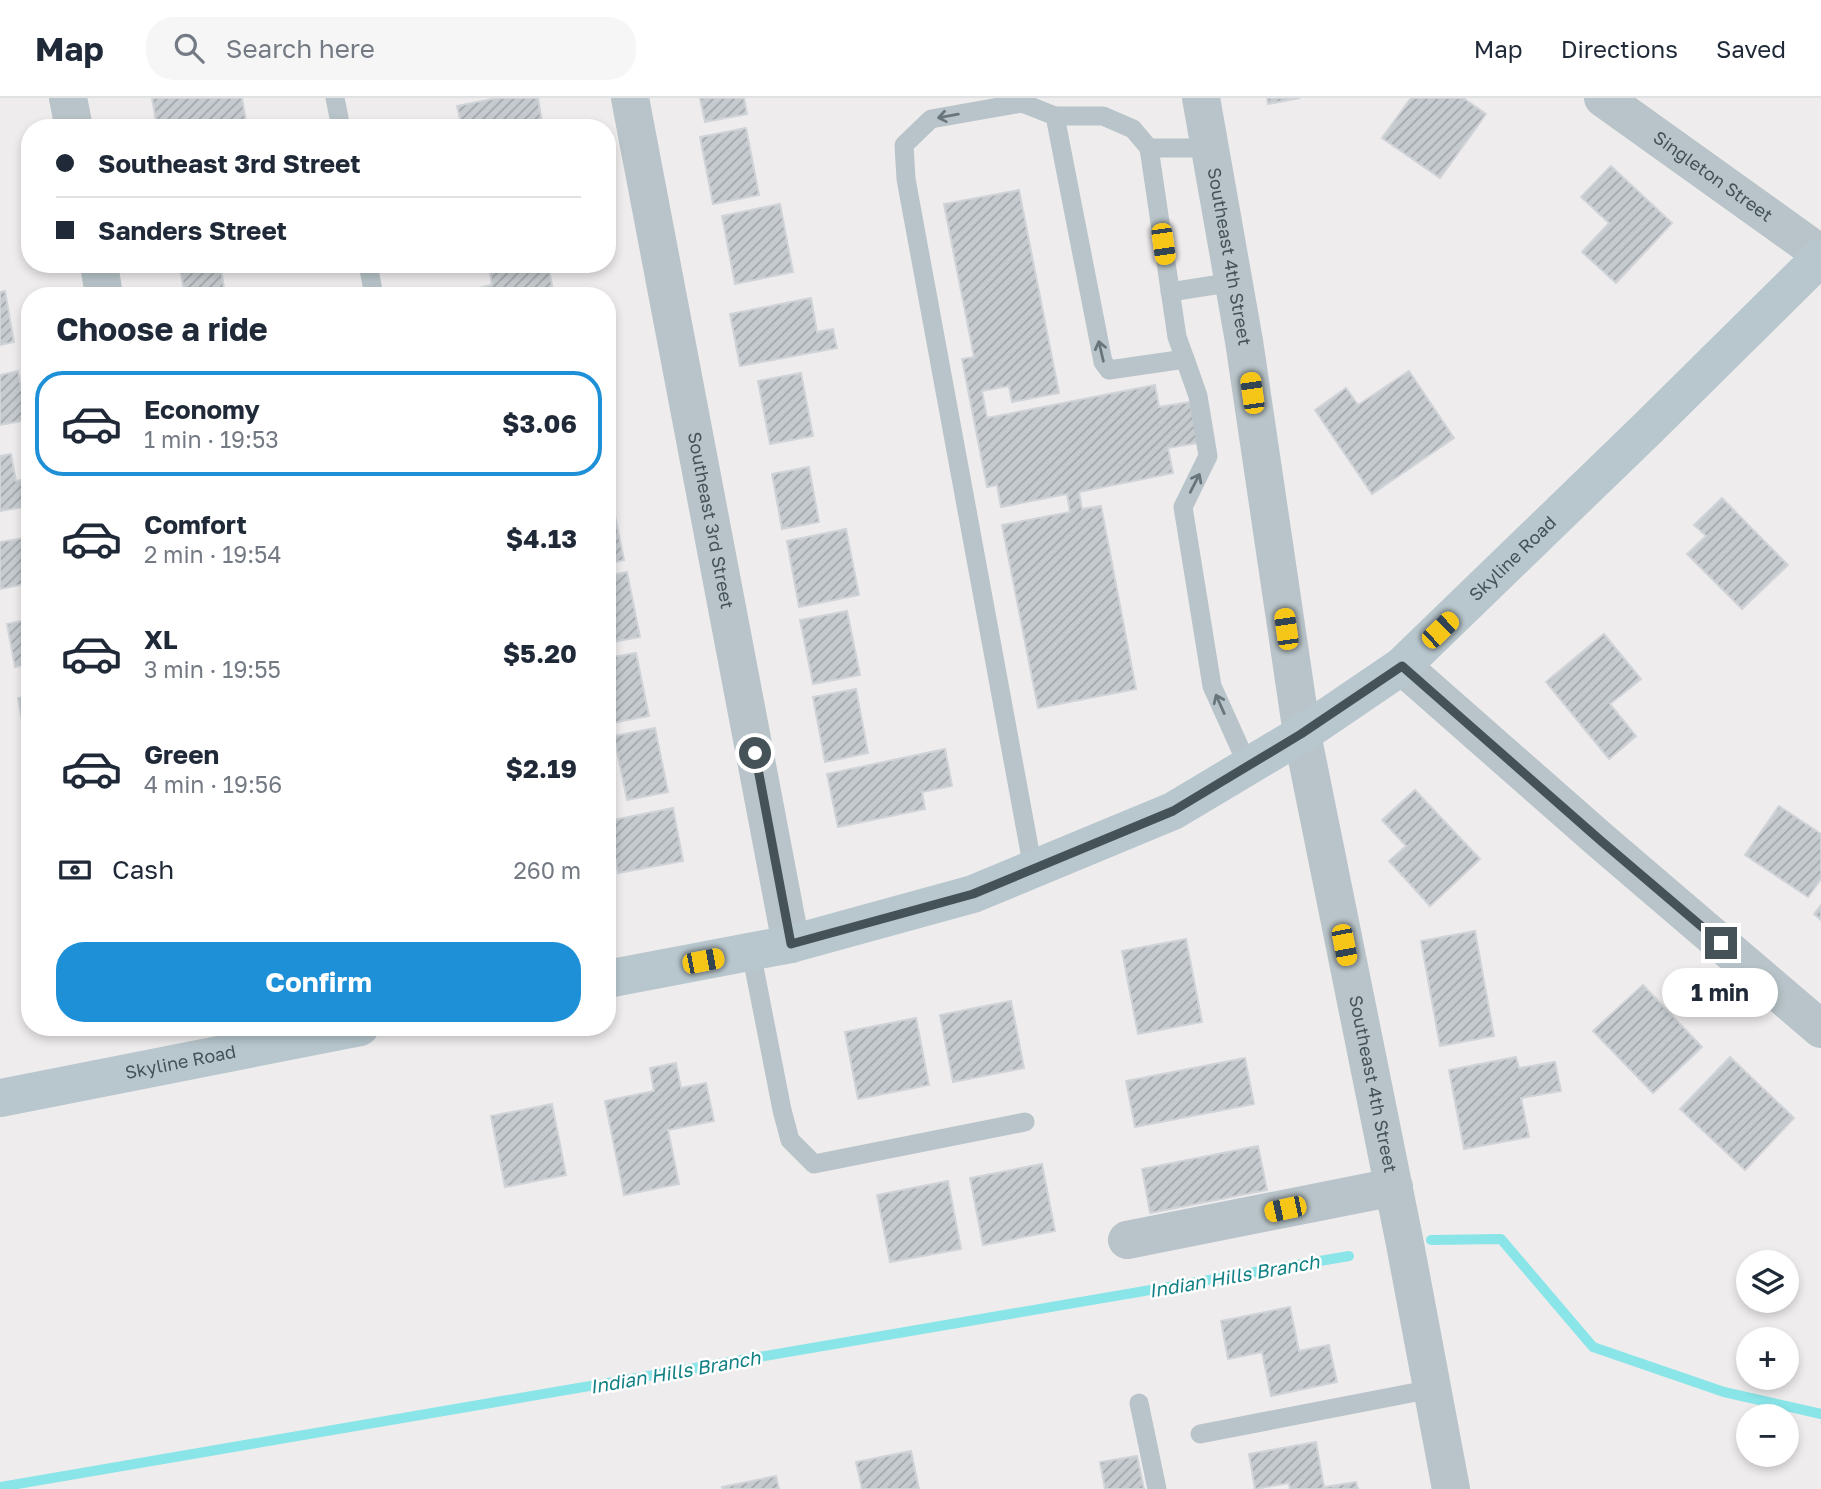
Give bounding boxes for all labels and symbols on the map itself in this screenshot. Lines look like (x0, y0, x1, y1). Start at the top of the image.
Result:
one-way arrow (938, 110, 960, 123)
street label: Singleton Street (1649, 126, 1777, 226)
street label: Southeast 4th Street (1203, 166, 1257, 347)
car (1150, 222, 1177, 266)
one-way arrow (1094, 341, 1107, 363)
car (1239, 371, 1266, 415)
street label: Southeast 3rd Street (684, 430, 739, 611)
one-way arrow (1188, 473, 1202, 494)
street label: Skyline Road (1464, 511, 1560, 605)
car (1273, 607, 1300, 651)
car (1418, 608, 1463, 652)
one-way arrow (1213, 693, 1226, 715)
route start (739, 737, 771, 769)
car (1330, 922, 1359, 968)
route end (1705, 927, 1737, 959)
car (681, 947, 726, 975)
callout: 1 min (1663, 968, 1779, 1016)
street label: Southeast 4th Street (1345, 993, 1402, 1174)
street label: Skyline Road (123, 1040, 238, 1083)
car (1263, 1194, 1308, 1224)
water label: Indian Hills Branch (1147, 1249, 1322, 1302)
water label: Indian Hills Branch (588, 1345, 763, 1398)

